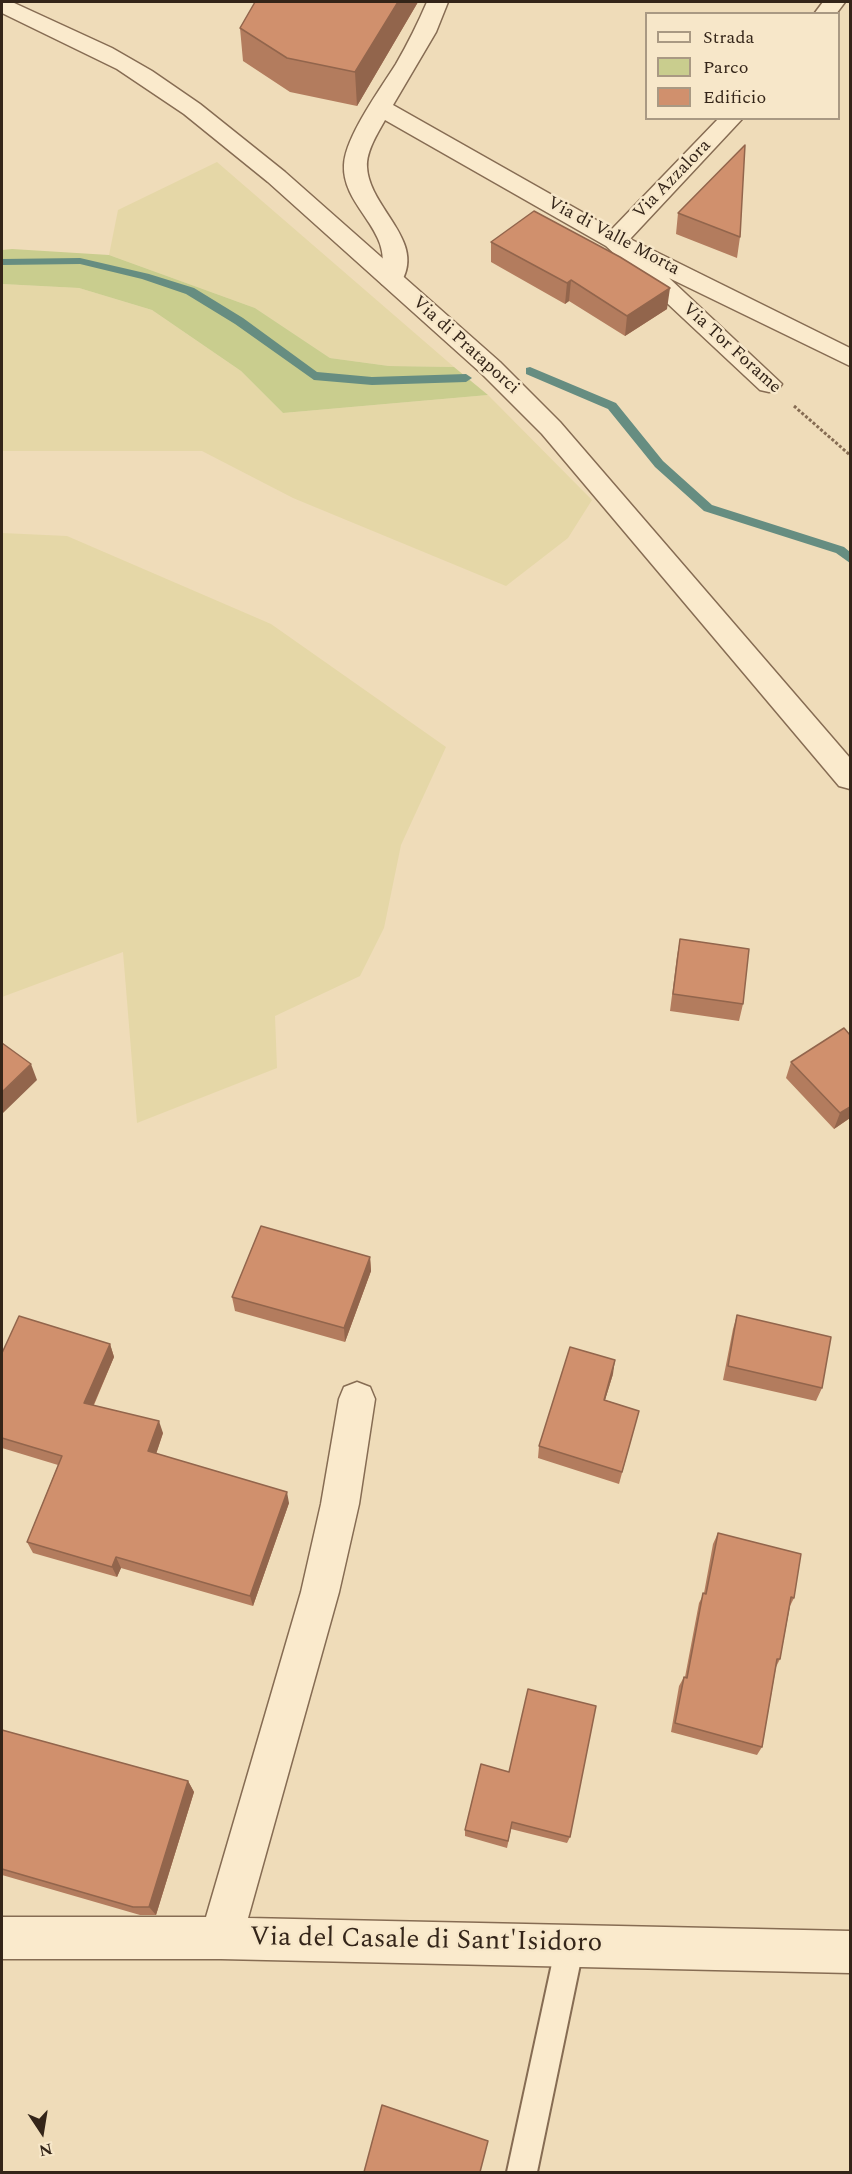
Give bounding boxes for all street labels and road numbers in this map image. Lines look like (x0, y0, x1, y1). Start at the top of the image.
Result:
street label: Via Azzalora (630, 136, 716, 224)
street label: Via di Valle Morta (543, 193, 683, 281)
street label: Via di Prataporci (407, 292, 523, 400)
street label: Via Tor Forame (677, 299, 785, 399)
street label: Via del Casale di Sant'Isidoro (249, 1923, 603, 1961)

